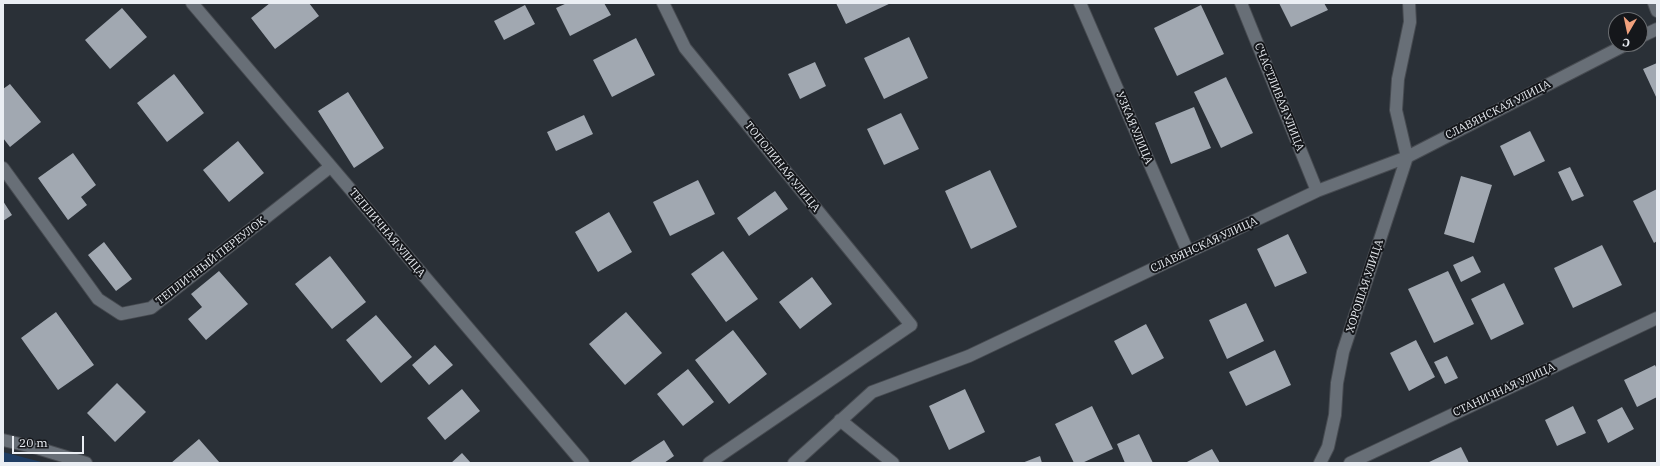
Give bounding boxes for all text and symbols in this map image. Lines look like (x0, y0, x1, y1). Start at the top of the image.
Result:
north arrow (1608, 12, 1648, 52)
text: С (1622, 35, 1631, 50)
street label: СЧАСТЛИВАЯ УЛИЦА (1251, 41, 1307, 153)
street label: СЛАВЯНСКАЯ УЛИЦА (1443, 78, 1553, 142)
street label: УЗКАЯ УЛИЦА (1113, 90, 1155, 166)
street label: ТОПОЛИНАЯ УЛИЦА (742, 119, 822, 215)
street label: ТЕПЛИЧНАЯ УЛИЦА (346, 186, 428, 280)
street label: ТЕПЛИЧНЫЙ ПЕРЕУЛОК (154, 214, 268, 308)
street label: СЛАВЯНСКАЯ УЛИЦА (1149, 214, 1259, 276)
street label: ХОРОШАЯ УЛИЦА (1344, 238, 1386, 334)
street label: СТАНИЧНАЯ УЛИЦА (1451, 361, 1557, 419)
scale bar (14, 428, 86, 454)
text: 20 m (19, 435, 48, 450)

